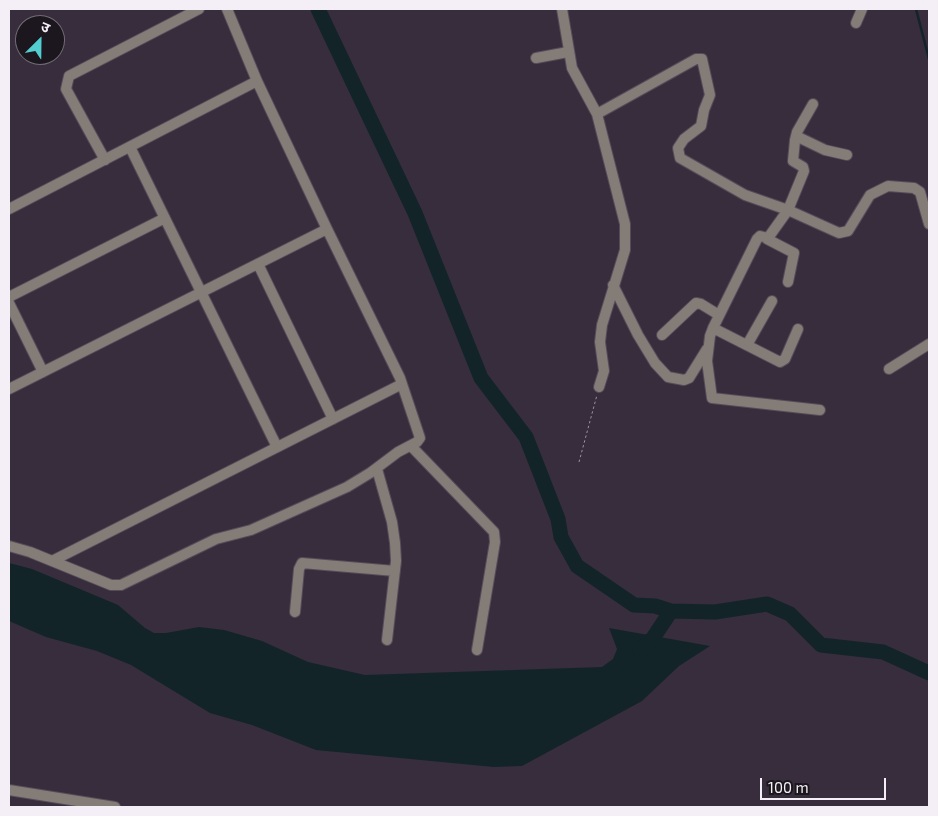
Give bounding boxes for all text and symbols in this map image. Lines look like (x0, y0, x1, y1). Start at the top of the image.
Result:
north arrow (15, 15, 65, 65)
text: उ (39, 17, 53, 36)
scale bar (763, 768, 889, 800)
text: 100 m (768, 778, 809, 796)

